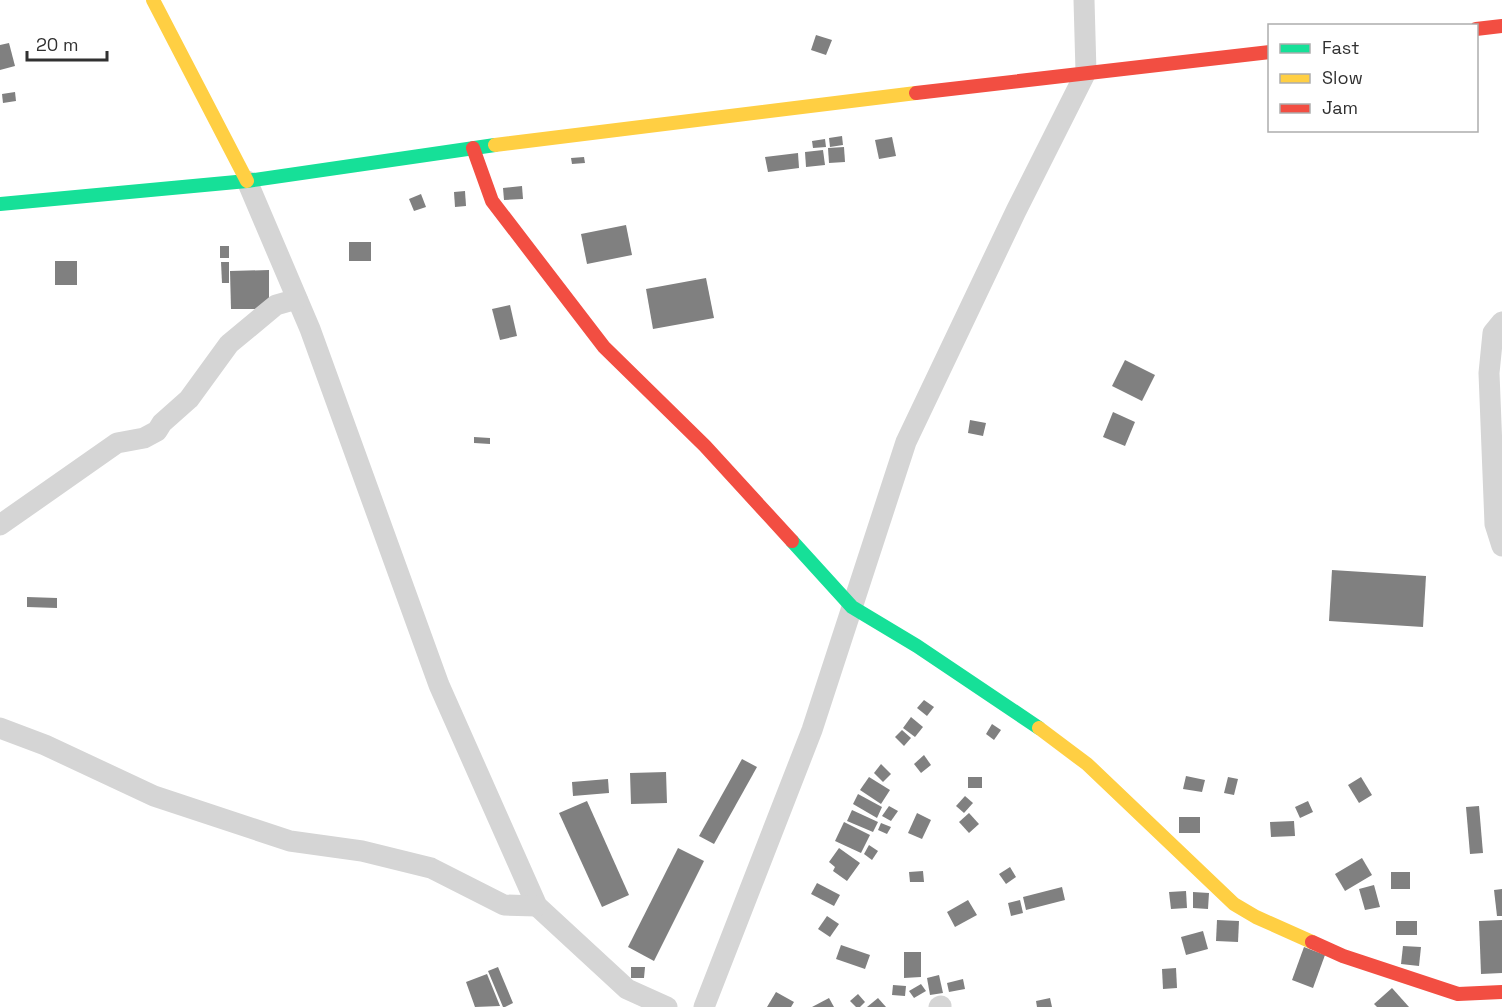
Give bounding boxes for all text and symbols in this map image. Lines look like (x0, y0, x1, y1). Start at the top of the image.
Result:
scale bar (27, 24, 106, 62)
legend (1268, 24, 1478, 132)
text: 20 m (36, 33, 79, 56)
text: Fast (1322, 36, 1359, 59)
text: Slow (1322, 66, 1363, 89)
text: Jam (1322, 96, 1358, 119)

